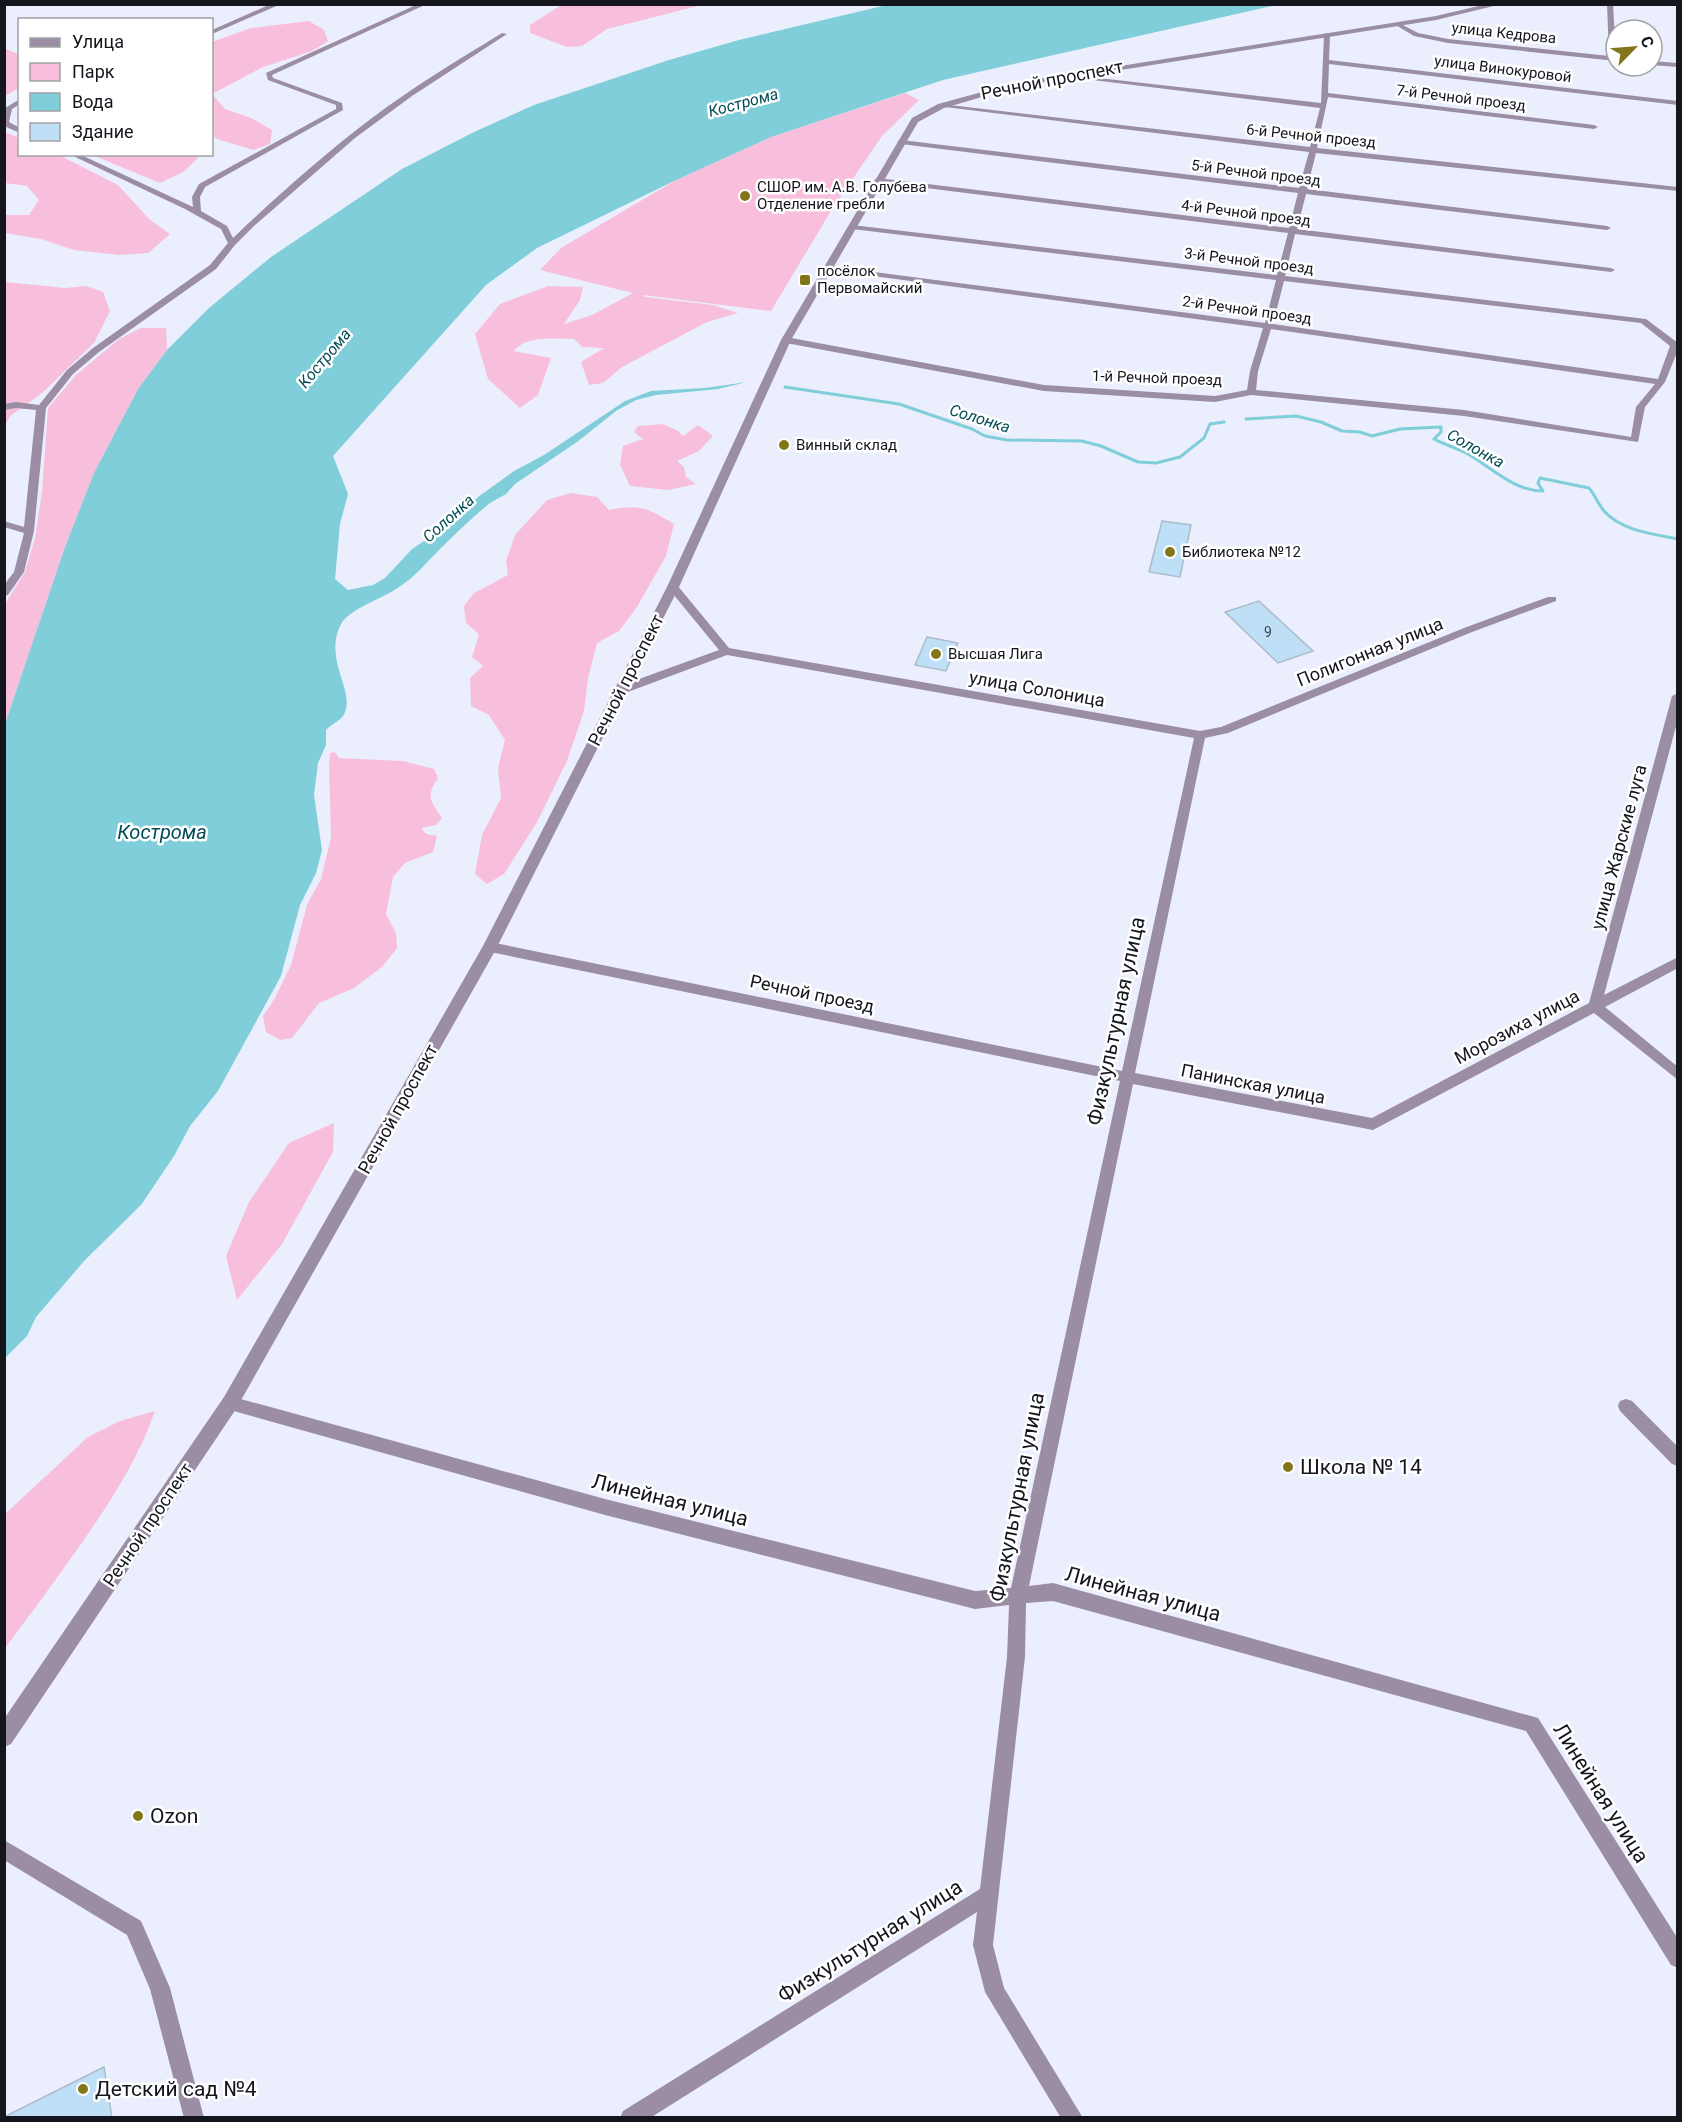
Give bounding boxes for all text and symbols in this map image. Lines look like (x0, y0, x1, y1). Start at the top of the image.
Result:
legend (18, 18, 213, 156)
north arrow (1604, 18, 1664, 78)
street label: улица Кедрова (1451, 19, 1557, 47)
text: Улица (72, 31, 124, 52)
text: С (1636, 33, 1658, 51)
street label: улица Винокуровой (1433, 52, 1573, 86)
street label: Речной проспект (979, 55, 1125, 104)
text: Парк (72, 61, 115, 82)
street label: 7-й Речной проезд (1395, 81, 1527, 115)
water label: Кострома (706, 84, 780, 121)
text: Вода (72, 91, 114, 112)
street label: 6-й Речной проезд (1245, 120, 1377, 152)
text: Здание (72, 121, 134, 142)
street label: 5-й Речной проезд (1190, 156, 1322, 190)
place label: СШОР им. А.В. Голубева Отделение гребли (757, 178, 927, 213)
marker: СШОР им. А.В. Голубева Отделение гребли (738, 189, 752, 203)
street label: 4-й Речной проезд (1180, 196, 1312, 230)
street label: 3-й Речной проезд (1183, 244, 1315, 278)
place label: посёлок Первомайский (817, 262, 922, 297)
marker: посёлок Первомайский (798, 273, 812, 287)
street label: 2-й Речной проезд (1181, 292, 1313, 328)
water label: Кострома (294, 325, 355, 392)
street label: 1-й Речной проезд (1092, 367, 1222, 389)
water label: Солонка (947, 400, 1012, 437)
water label: Солонка (1444, 425, 1508, 472)
place label: Винный склад (796, 436, 897, 454)
marker: Винный склад (777, 438, 791, 452)
water label: Солонка (419, 490, 478, 546)
place label: Библиотека №12 (1182, 543, 1301, 561)
marker: Библиотека №12 (1163, 545, 1177, 559)
street label: Речной проспект (583, 610, 668, 749)
street label: Полигонная улица (1294, 613, 1446, 690)
house number: 9 (1264, 624, 1272, 640)
place label: Высшая Лига (948, 645, 1043, 663)
marker: Высшая Лига (929, 647, 943, 661)
street label: улица Солоница (967, 666, 1107, 711)
street label: улица Жарские луга (1586, 762, 1651, 932)
water label: Кострома (117, 820, 207, 844)
street label: Физкультурная улица (1082, 915, 1150, 1127)
street label: Речной проезд (748, 970, 876, 1017)
street label: Морозиха улица (1451, 985, 1583, 1068)
street label: Речной проспект (353, 1040, 442, 1177)
street label: Панинская улица (1179, 1059, 1327, 1108)
street label: Физкультурная улица (985, 1390, 1049, 1604)
place label: Школа № 14 (1300, 1455, 1422, 1479)
street label: Речной проспект (98, 1459, 197, 1591)
marker: Школа № 14 (1281, 1460, 1295, 1474)
street label: Линейная улица (589, 1469, 751, 1531)
street label: Линейная улица (1062, 1562, 1224, 1626)
street label: Линейная улица (1548, 1719, 1654, 1867)
place label: Ozon (150, 1804, 198, 1828)
marker: Ozon (131, 1809, 145, 1823)
street label: Физкультурная улица (774, 1875, 966, 2007)
place label: Детский сад №4 (95, 2077, 257, 2101)
marker: Детский сад №4 (76, 2082, 90, 2096)

